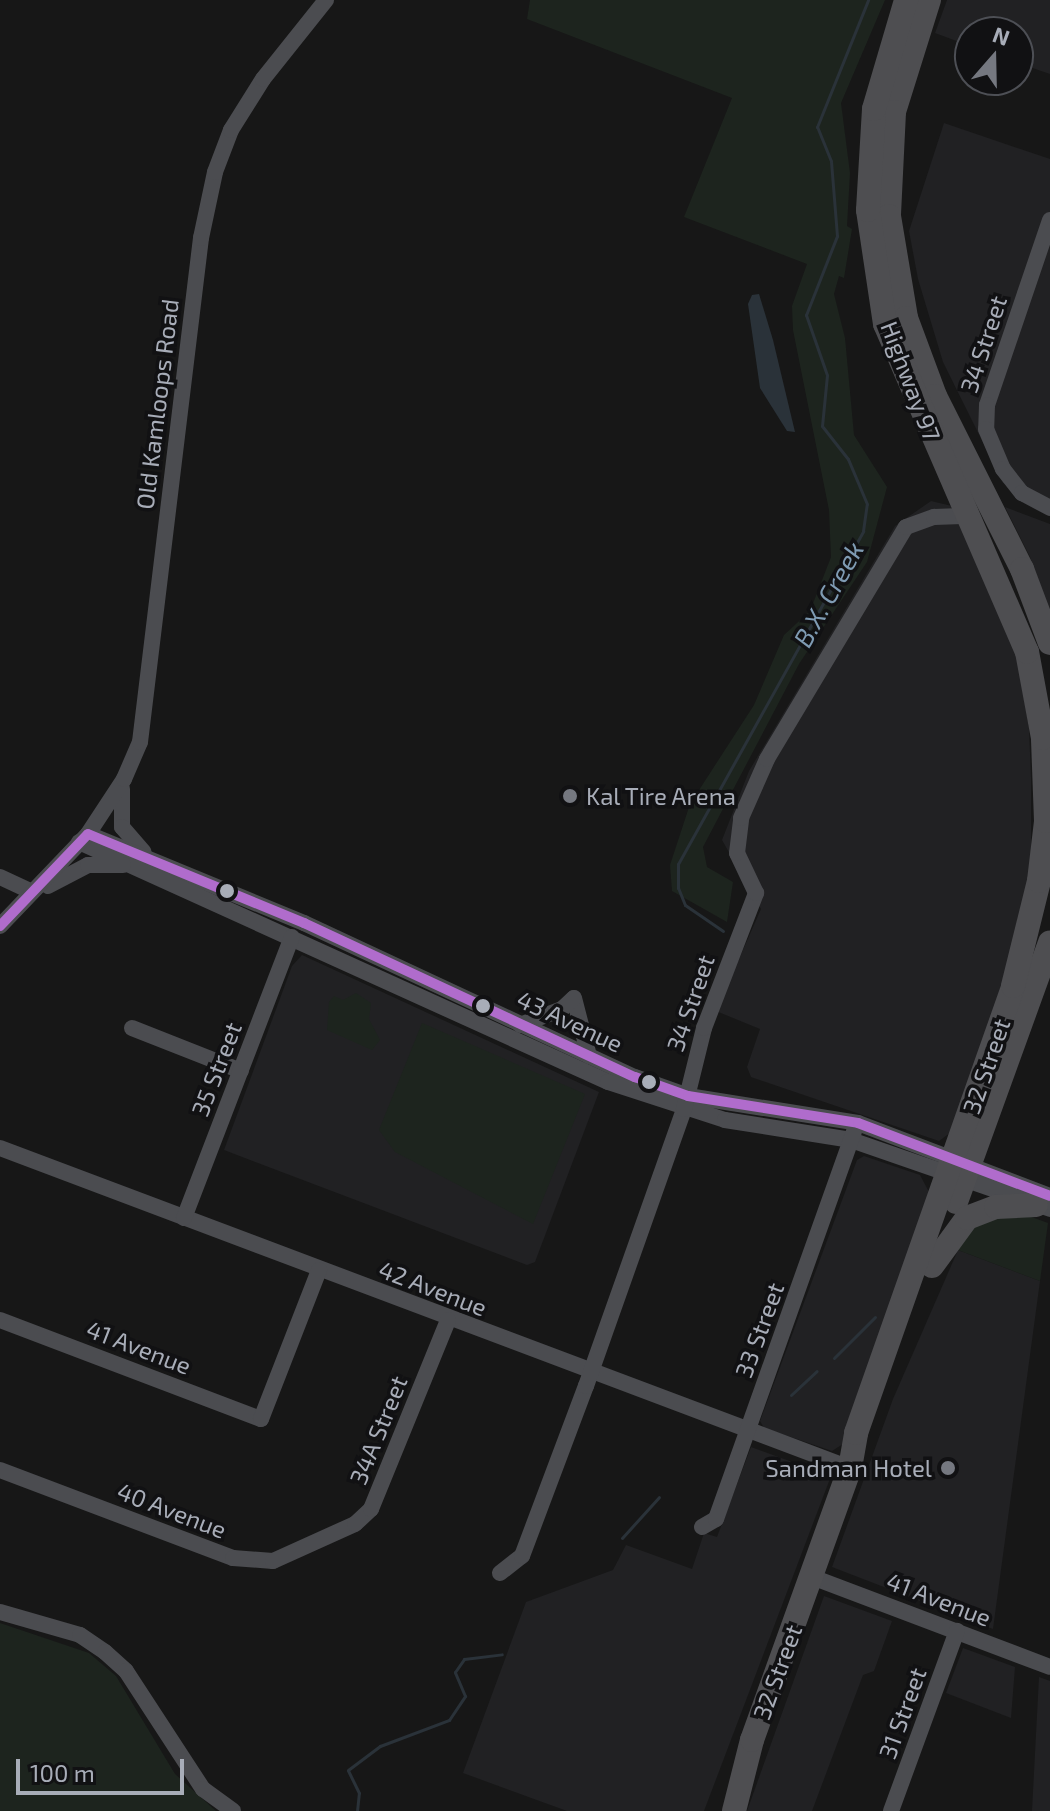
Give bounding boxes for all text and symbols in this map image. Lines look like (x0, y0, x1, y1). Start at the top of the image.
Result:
north arrow (954, 16, 1034, 96)
text: N (990, 20, 1013, 50)
street label: 34 Street (954, 292, 1012, 396)
street label: Old Kamloops Road (130, 297, 184, 511)
street label: Highway 97 (875, 317, 947, 445)
water label: B.X. Creek (786, 536, 870, 652)
place label: Kal Tire Arena (586, 782, 738, 810)
marker: Kal Tire Arena (561, 787, 579, 805)
unlabelled marker (219, 883, 235, 899)
street label: 34 Street (660, 951, 720, 1055)
street label: 43 Avenue (512, 984, 628, 1058)
unlabelled marker (475, 998, 491, 1014)
street label: 32 Street (956, 1015, 1016, 1117)
street label: 35 Street (185, 1018, 247, 1120)
unlabelled marker (641, 1074, 657, 1090)
street label: 42 Avenue (375, 1254, 491, 1322)
street label: 33 Street (729, 1279, 789, 1381)
street label: 41 Avenue (82, 1314, 196, 1380)
street label: 34A Street (343, 1371, 413, 1489)
place label: Sandman Hotel (765, 1454, 932, 1482)
marker: Sandman Hotel (939, 1459, 957, 1477)
street label: 40 Avenue (113, 1476, 231, 1544)
street label: 41 Avenue (882, 1566, 996, 1632)
street label: 32 Street (747, 1621, 807, 1723)
street label: 31 Street (872, 1663, 932, 1763)
scale bar (20, 1743, 188, 1793)
text: 100 m (30, 1758, 95, 1787)

